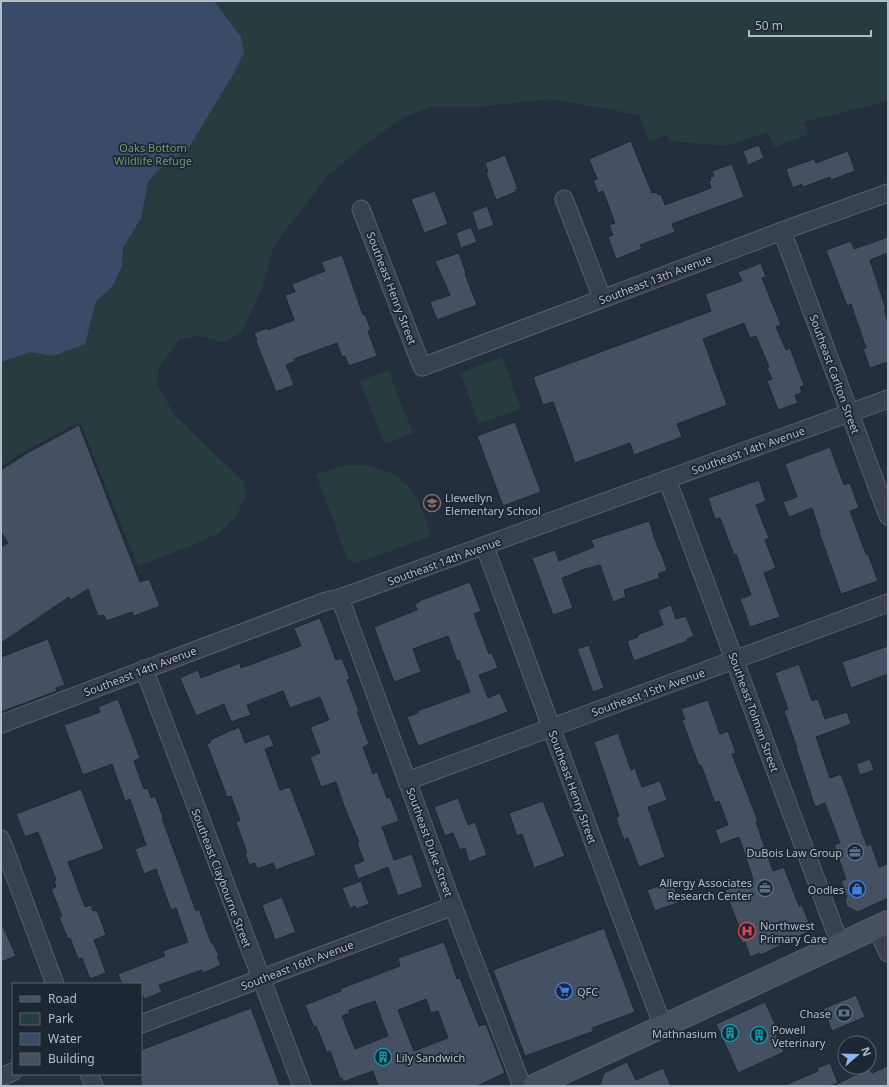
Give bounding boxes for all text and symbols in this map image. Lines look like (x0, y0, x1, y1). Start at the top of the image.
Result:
scale bar (749, 12, 871, 38)
text: 50 m (755, 17, 783, 34)
park label: Oaks Bottom Wildlife Refuge (114, 140, 192, 168)
street label: Southeast Henry Street (364, 229, 420, 347)
street label: Southeast 13th Avenue (596, 251, 714, 307)
street label: Southeast Carlton Street (806, 312, 864, 436)
street label: Southeast 14th Avenue (689, 423, 807, 477)
place label: Llewellyn Elementary School (445, 490, 541, 518)
school or university icon: Llewellyn Elementary School (422, 493, 442, 513)
street label: Southeast 14th Avenue (385, 534, 503, 588)
street label: Southeast 14th Avenue (81, 643, 199, 699)
street label: Southeast Tolman Street (725, 650, 783, 774)
street label: Southeast 15th Avenue (589, 665, 707, 719)
street label: Southeast Henry Street (545, 728, 601, 846)
street label: Southeast Duke Street (403, 785, 457, 899)
street label: Southeast Claybourne Street (189, 806, 255, 950)
office icon: DuBois Law Group (845, 842, 865, 862)
place label: DuBois Law Group (746, 845, 842, 860)
place label: Allergy Associates Research Center (659, 875, 752, 903)
office icon: Allergy Associates Research Center (755, 878, 775, 898)
shop icon: Oodles (847, 879, 867, 899)
place label: Oodles (808, 882, 844, 897)
place label: Northwest Primary Care (760, 918, 827, 946)
hospital icon: Northwest Primary Care (737, 921, 757, 941)
street label: Southeast 16th Avenue (238, 937, 356, 993)
supermarket icon: QFC (554, 981, 574, 1001)
legend (12, 983, 142, 1075)
place label: QFC (577, 984, 598, 999)
text: Road (48, 990, 77, 1007)
bank icon: Chase (834, 1003, 854, 1023)
place label: Chase (800, 1006, 831, 1021)
text: Park (48, 1010, 74, 1027)
place label: Powell Veterinary (772, 1022, 826, 1050)
building icon: Mathnasium (720, 1023, 740, 1043)
building icon: Powell Veterinary (749, 1025, 769, 1045)
place label: Mathnasium (652, 1026, 717, 1041)
text: Water (48, 1030, 82, 1047)
north arrow (837, 1035, 877, 1075)
text: N (858, 1045, 875, 1058)
building icon: Lily Sandwich (373, 1047, 393, 1067)
text: Building (48, 1050, 95, 1067)
place label: Lily Sandwich (396, 1050, 465, 1065)

